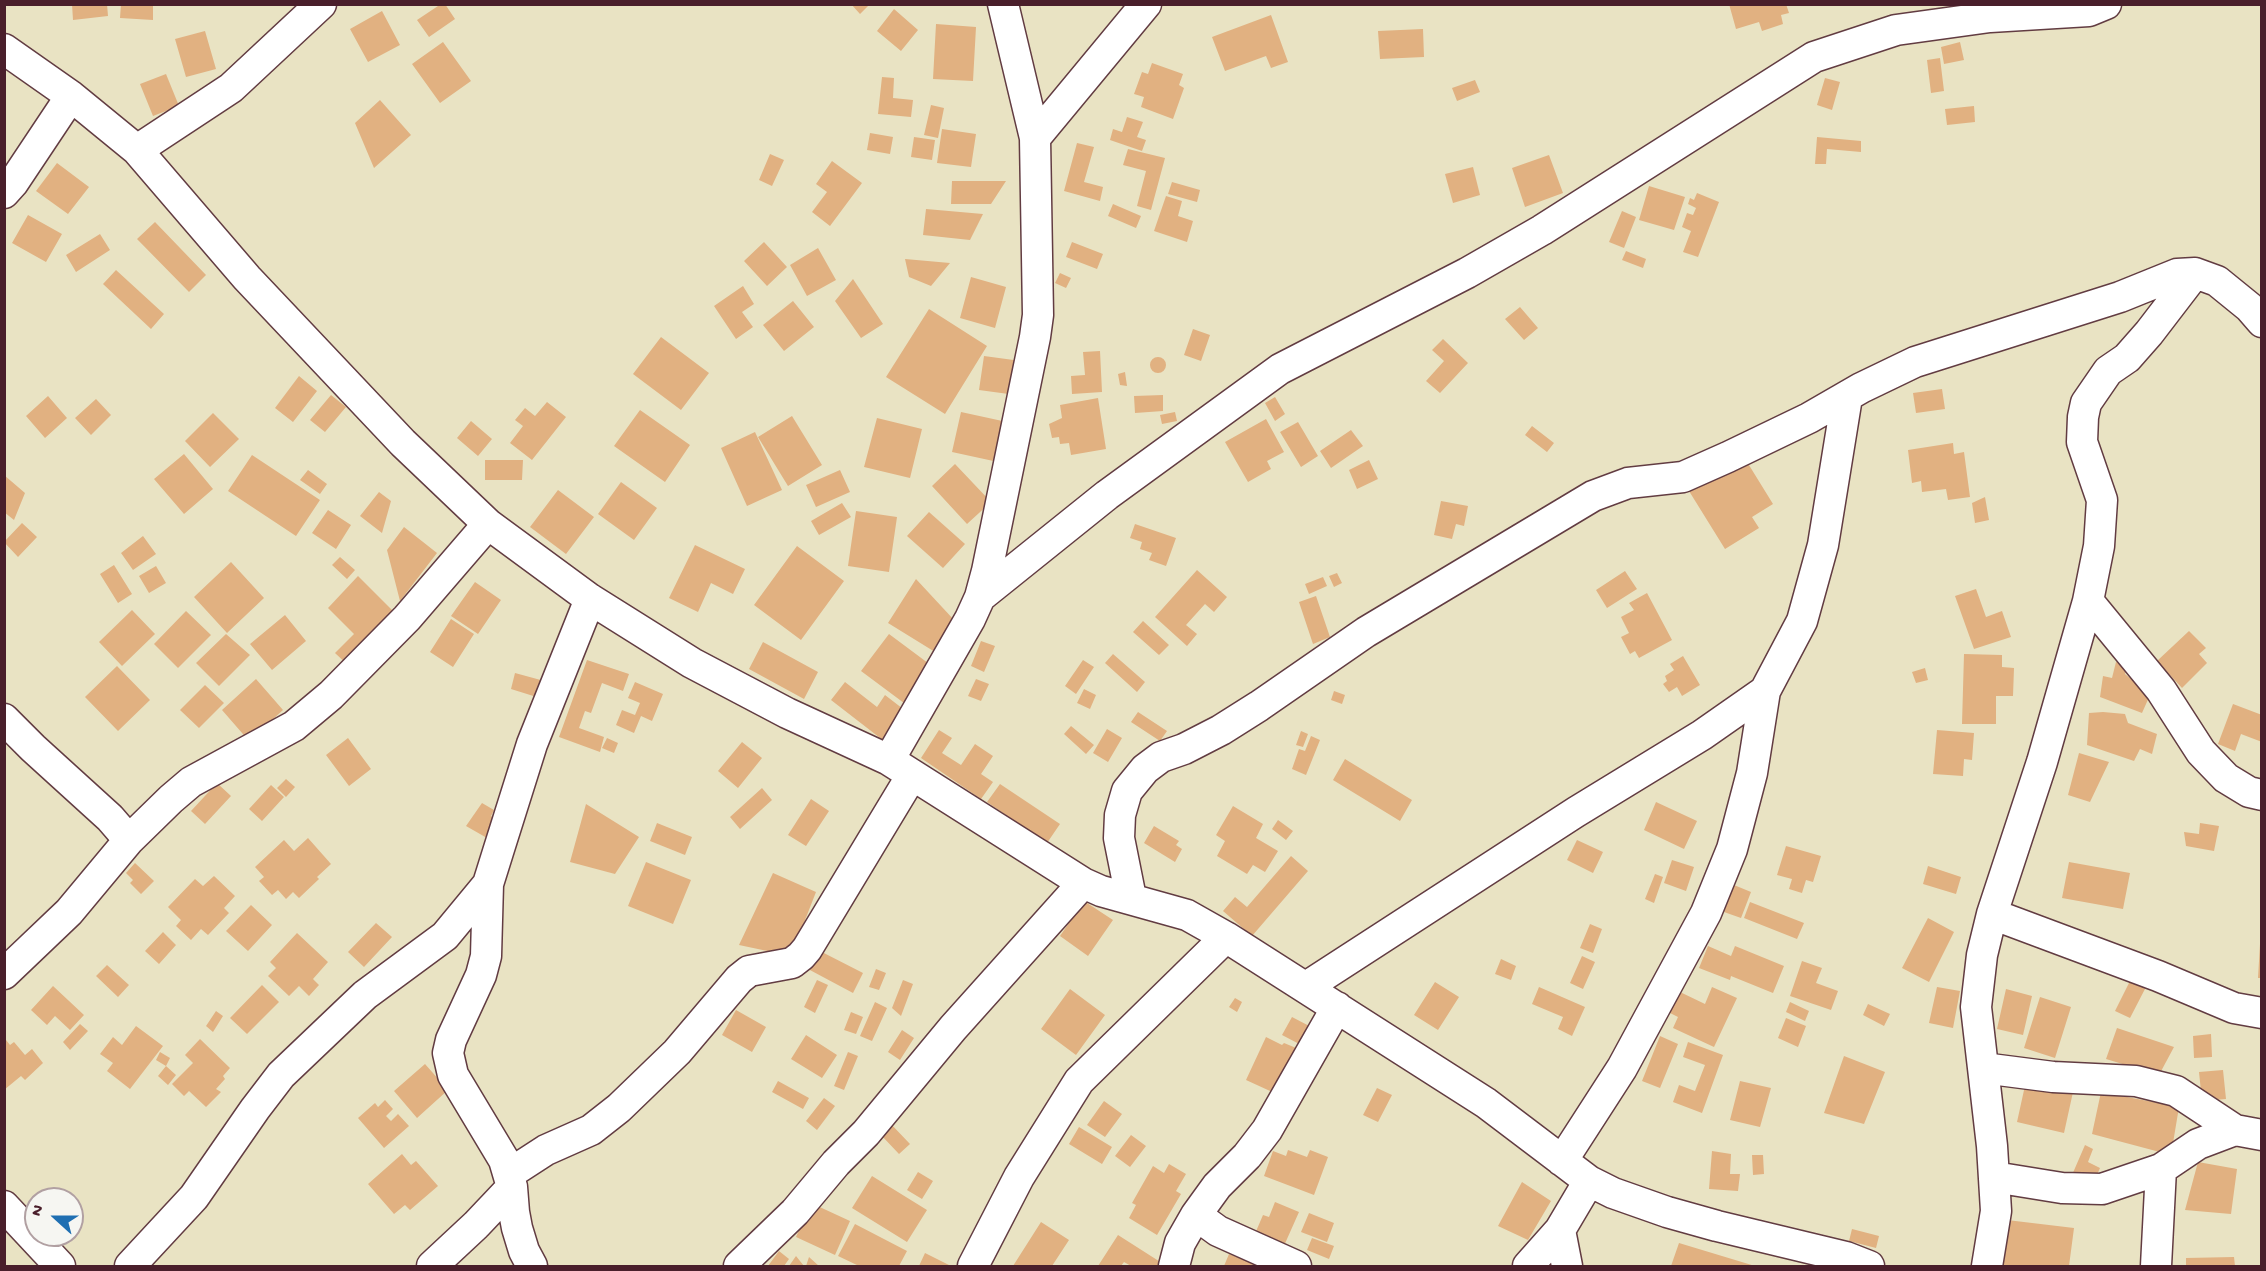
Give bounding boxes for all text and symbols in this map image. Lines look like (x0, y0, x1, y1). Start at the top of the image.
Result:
north arrow (24, 1187, 84, 1247)
text: N (28, 1203, 49, 1219)

